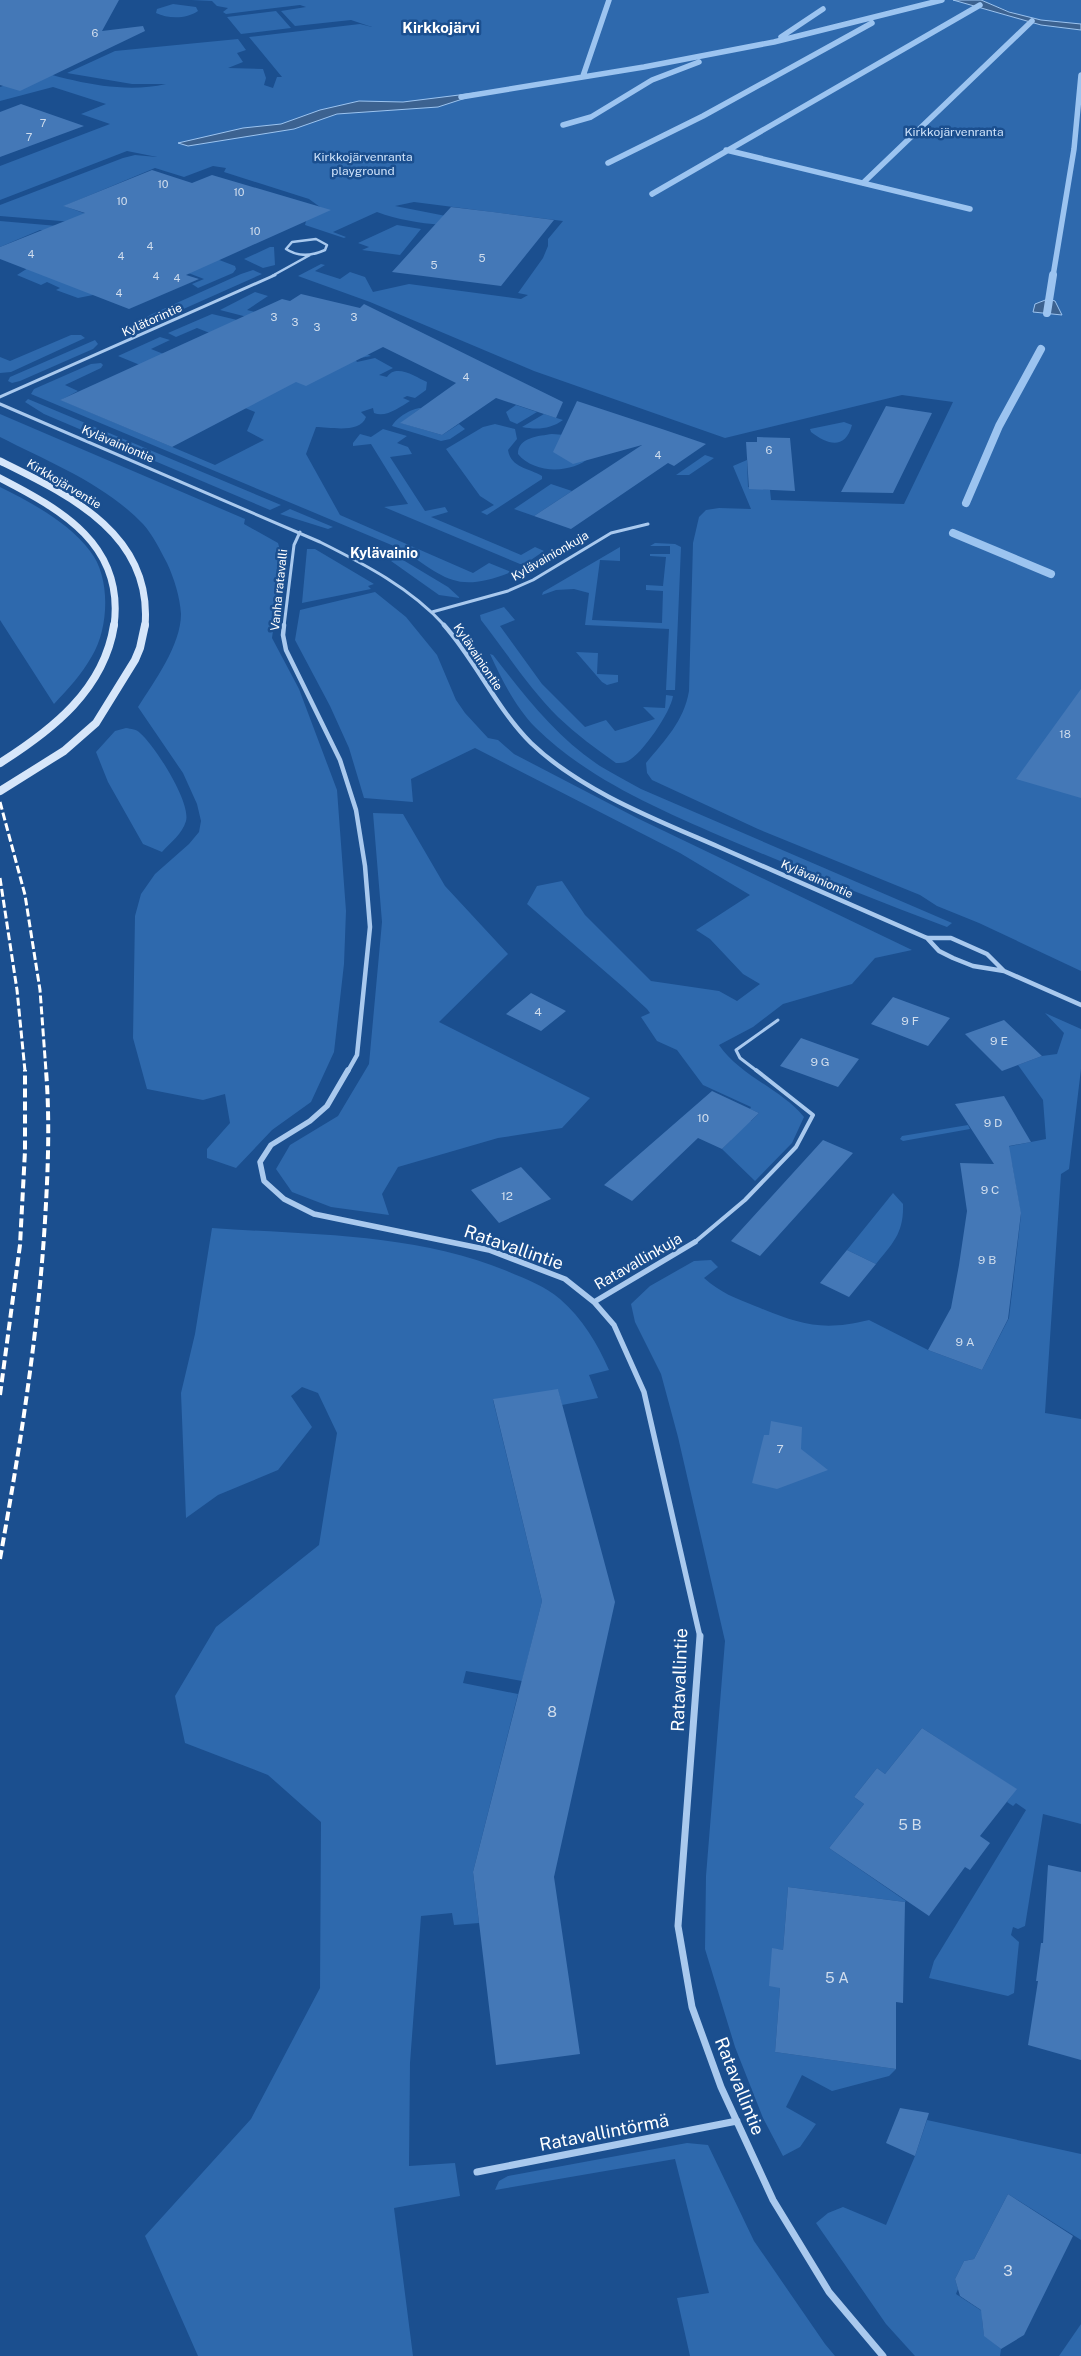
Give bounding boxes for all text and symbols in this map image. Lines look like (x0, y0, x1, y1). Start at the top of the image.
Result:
district label: Kirkkojärvi (402, 19, 480, 36)
house number: 6 (92, 27, 99, 39)
house number: 7 (40, 117, 47, 129)
park label: Kirkkojärvenranta (904, 125, 1004, 139)
house number: 7 (26, 131, 33, 143)
park label: Kirkkojärvenranta playground (313, 150, 413, 178)
house number: 10 (157, 178, 169, 190)
house number: 10 (233, 186, 245, 198)
house number: 10 (116, 195, 128, 207)
house number: 10 (249, 225, 261, 237)
house number: 4 (147, 240, 154, 252)
house number: 4 (28, 248, 35, 260)
house number: 4 (118, 250, 125, 262)
house number: 5 (478, 252, 486, 264)
house number: 5 (430, 259, 438, 271)
house number: 4 (153, 270, 160, 282)
house number: 4 (174, 272, 181, 284)
house number: 4 (116, 287, 123, 299)
street label: Kylätorintie (120, 300, 184, 339)
house number: 3 (271, 311, 278, 323)
house number: 3 (351, 311, 358, 323)
house number: 3 (292, 316, 299, 328)
house number: 3 (314, 321, 321, 333)
house number: 4 (463, 371, 470, 383)
street label: Kylävainiontie (80, 422, 157, 466)
house number: 6 (766, 444, 773, 456)
house number: 4 (655, 449, 662, 461)
street label: Kirkkojärventie (24, 456, 104, 512)
street label: Kylävainionkuja (509, 528, 591, 584)
district label: Kylävainio (350, 545, 418, 561)
street label: Vanha ratavalli (268, 548, 290, 632)
street label: Kylävainiontie (451, 621, 506, 693)
house number: 18 (1059, 728, 1071, 740)
street label: Kylävainiontie (779, 857, 855, 901)
house number: 4 (534, 1005, 542, 1019)
house number: 9 F (901, 1014, 919, 1028)
house number: 9 E (990, 1034, 1008, 1048)
house number: 9 G (810, 1055, 830, 1069)
house number: 10 (697, 1111, 709, 1125)
house number: 9 D (984, 1116, 1002, 1130)
house number: 9 C (981, 1183, 999, 1197)
house number: 12 (501, 1189, 513, 1203)
street label: Ratavallintie (462, 1220, 566, 1274)
street label: Ratavallinkuja (591, 1229, 685, 1293)
house number: 9 B (978, 1253, 996, 1267)
house number: 9 A (956, 1335, 975, 1349)
house number: 7 (776, 1442, 784, 1456)
street label: Ratavallintie (667, 1628, 691, 1732)
house number: 8 (547, 1703, 557, 1720)
house number: 5 B (898, 1816, 922, 1833)
house number: 5 A (825, 1969, 849, 1986)
street label: Ratavallintie (711, 2034, 769, 2138)
street label: Ratavallintörmä (537, 2109, 671, 2155)
house number: 3 (1003, 2262, 1013, 2279)

